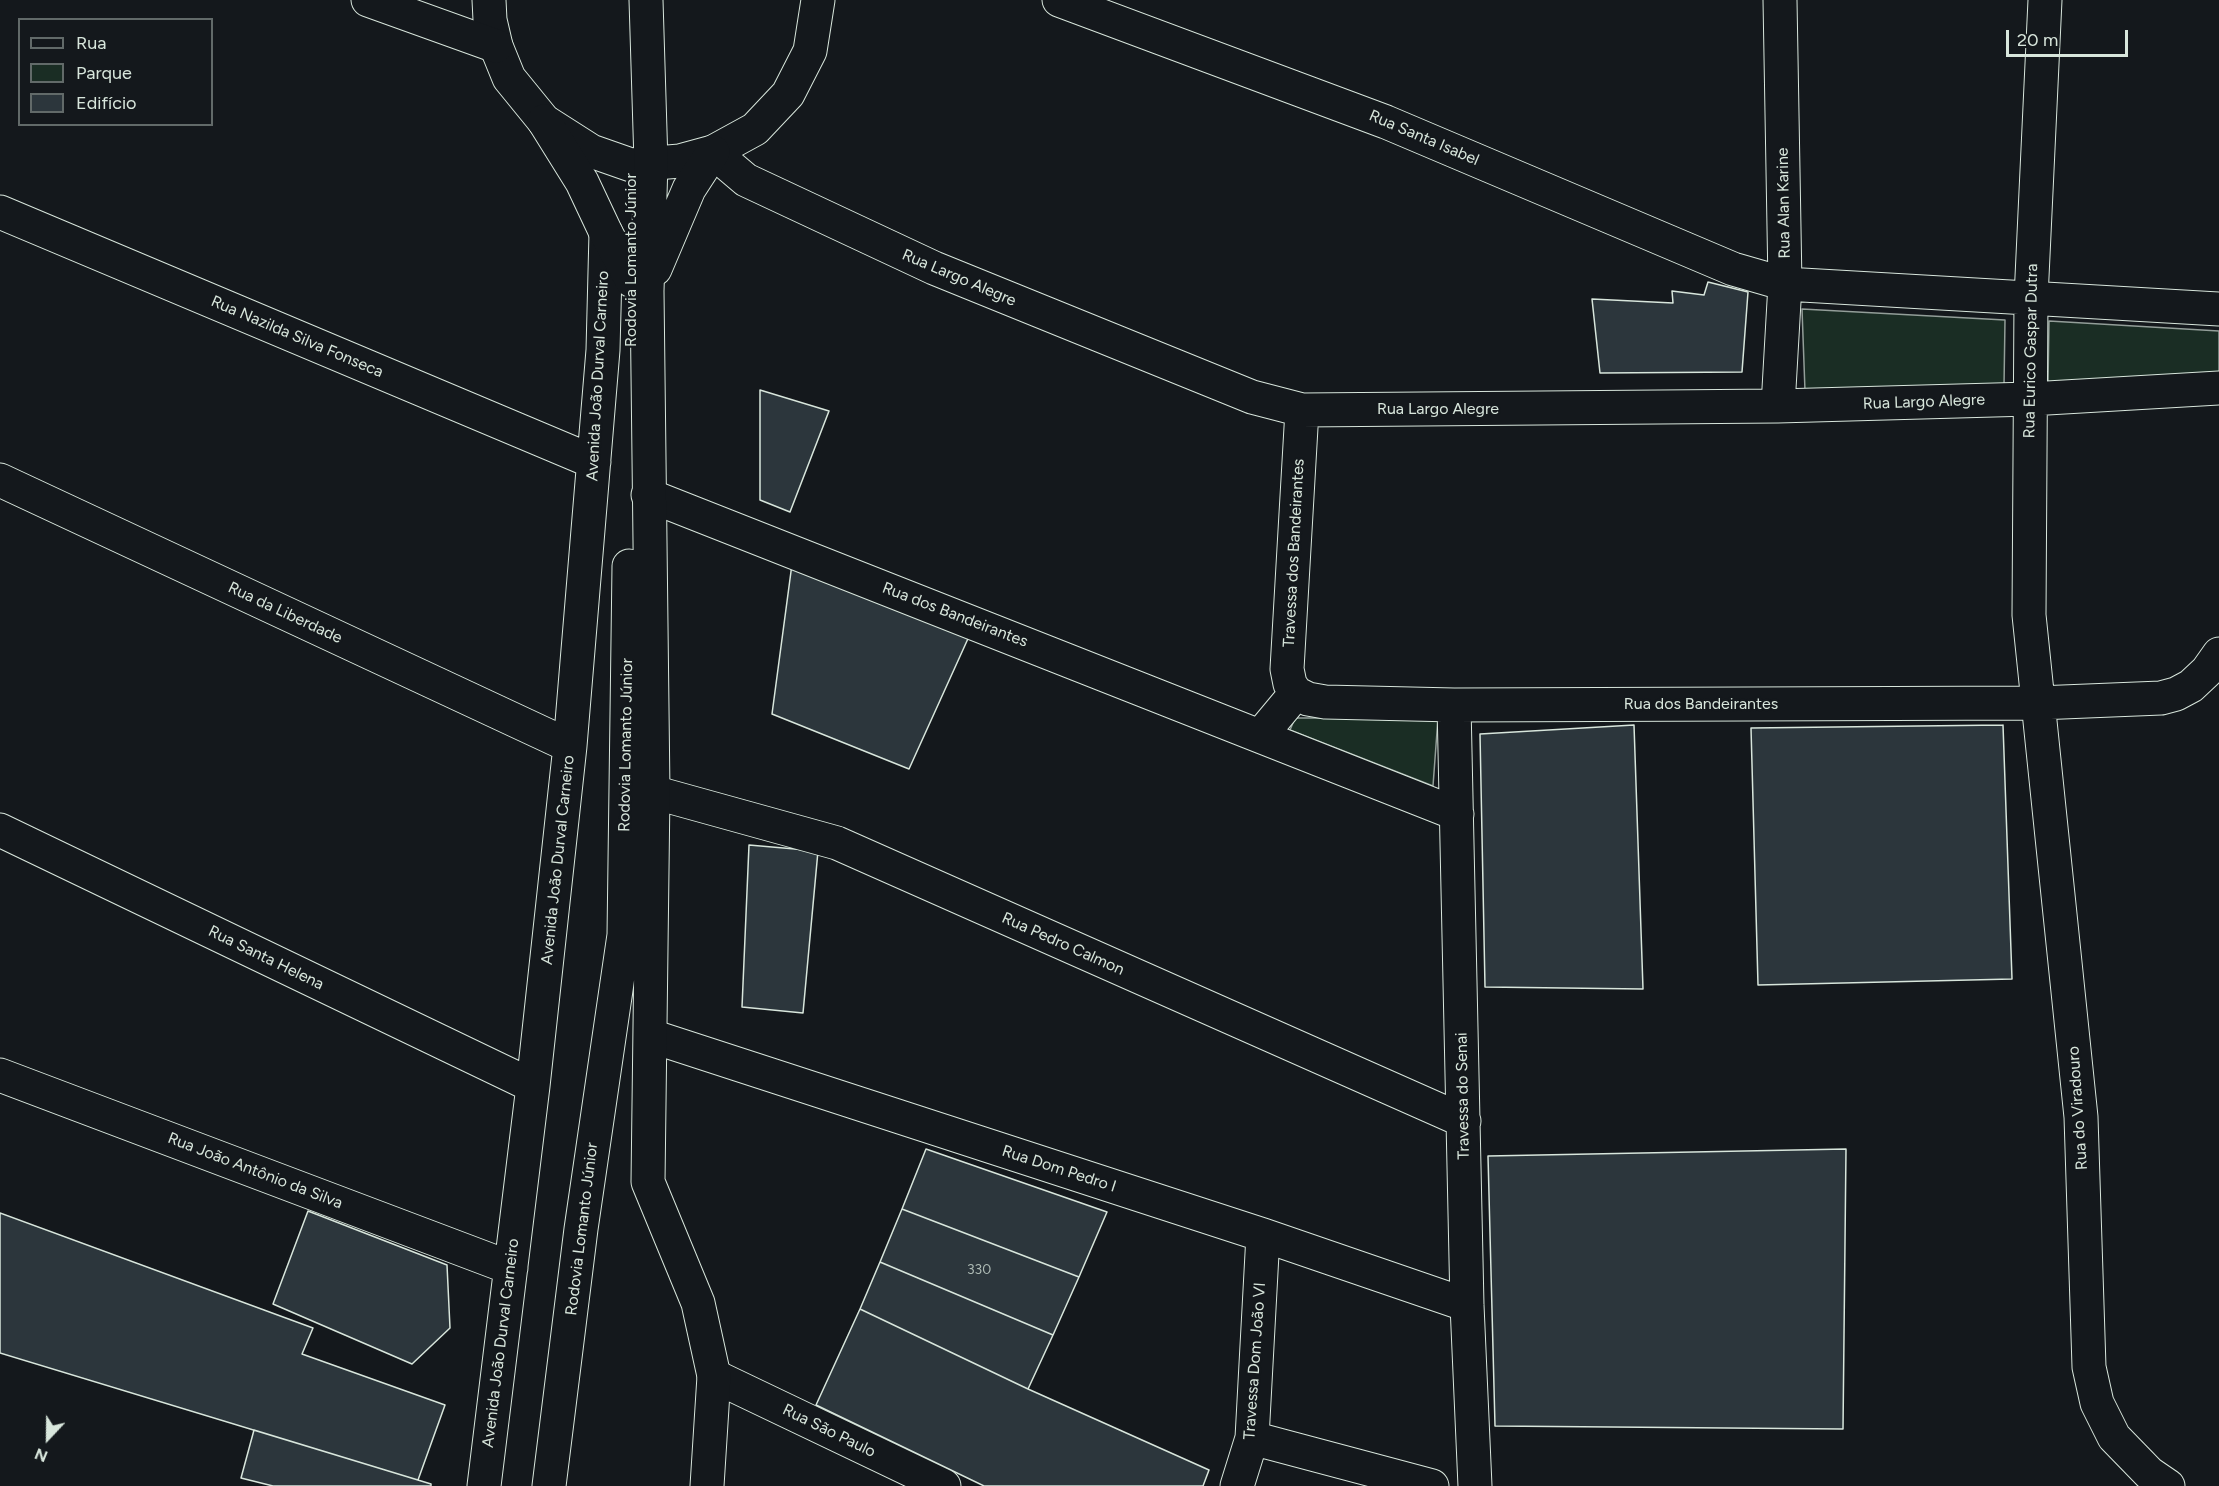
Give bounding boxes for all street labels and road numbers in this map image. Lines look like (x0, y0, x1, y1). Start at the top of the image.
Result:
street label: Rua Santa Isabel (1366, 106, 1482, 170)
street label: Rua Alan Karine (1773, 147, 1795, 259)
street label: Rodovia Lomanto Júnior (621, 173, 641, 347)
street label: Rua Largo Alegre (899, 245, 1019, 311)
street label: Rua Eurico Gaspar Dutra (2020, 263, 2042, 439)
street label: Avenida João Durval Carneiro (583, 270, 613, 482)
street label: Rua Nazilda Silva Fonseca (208, 292, 386, 382)
street label: Rua Largo Alegre (1863, 390, 1985, 414)
street label: Rua Largo Alegre (1377, 399, 1499, 419)
street label: Travessa dos Bandeirantes (1279, 458, 1309, 648)
street label: Rua da Liberdade (225, 578, 345, 648)
street label: Rua dos Bandeirantes (879, 578, 1031, 652)
street label: Rodovia Lomanto Júnior (615, 658, 637, 832)
street label: Rua dos Bandeirantes (1624, 694, 1778, 714)
street label: Avenida João Durval Carneiro (537, 754, 579, 966)
street label: Rua Pedro Calmon (999, 908, 1127, 980)
street label: Rua Santa Helena (205, 922, 327, 994)
street label: Travessa do Senai (1452, 1032, 1474, 1160)
street label: Rua do Viradouro (2064, 1045, 2092, 1171)
street label: Rua João Antônio da Silva (165, 1129, 345, 1213)
street label: Rua Dom Pedro I (999, 1141, 1119, 1197)
street label: Rodovia Lomanto Júnior (562, 1142, 602, 1316)
street label: Avenida João Durval Carneiro (479, 1237, 523, 1449)
street label: Travessa Dom João VI (1240, 1282, 1270, 1440)
street label: Rua São Paulo (779, 1400, 879, 1462)

